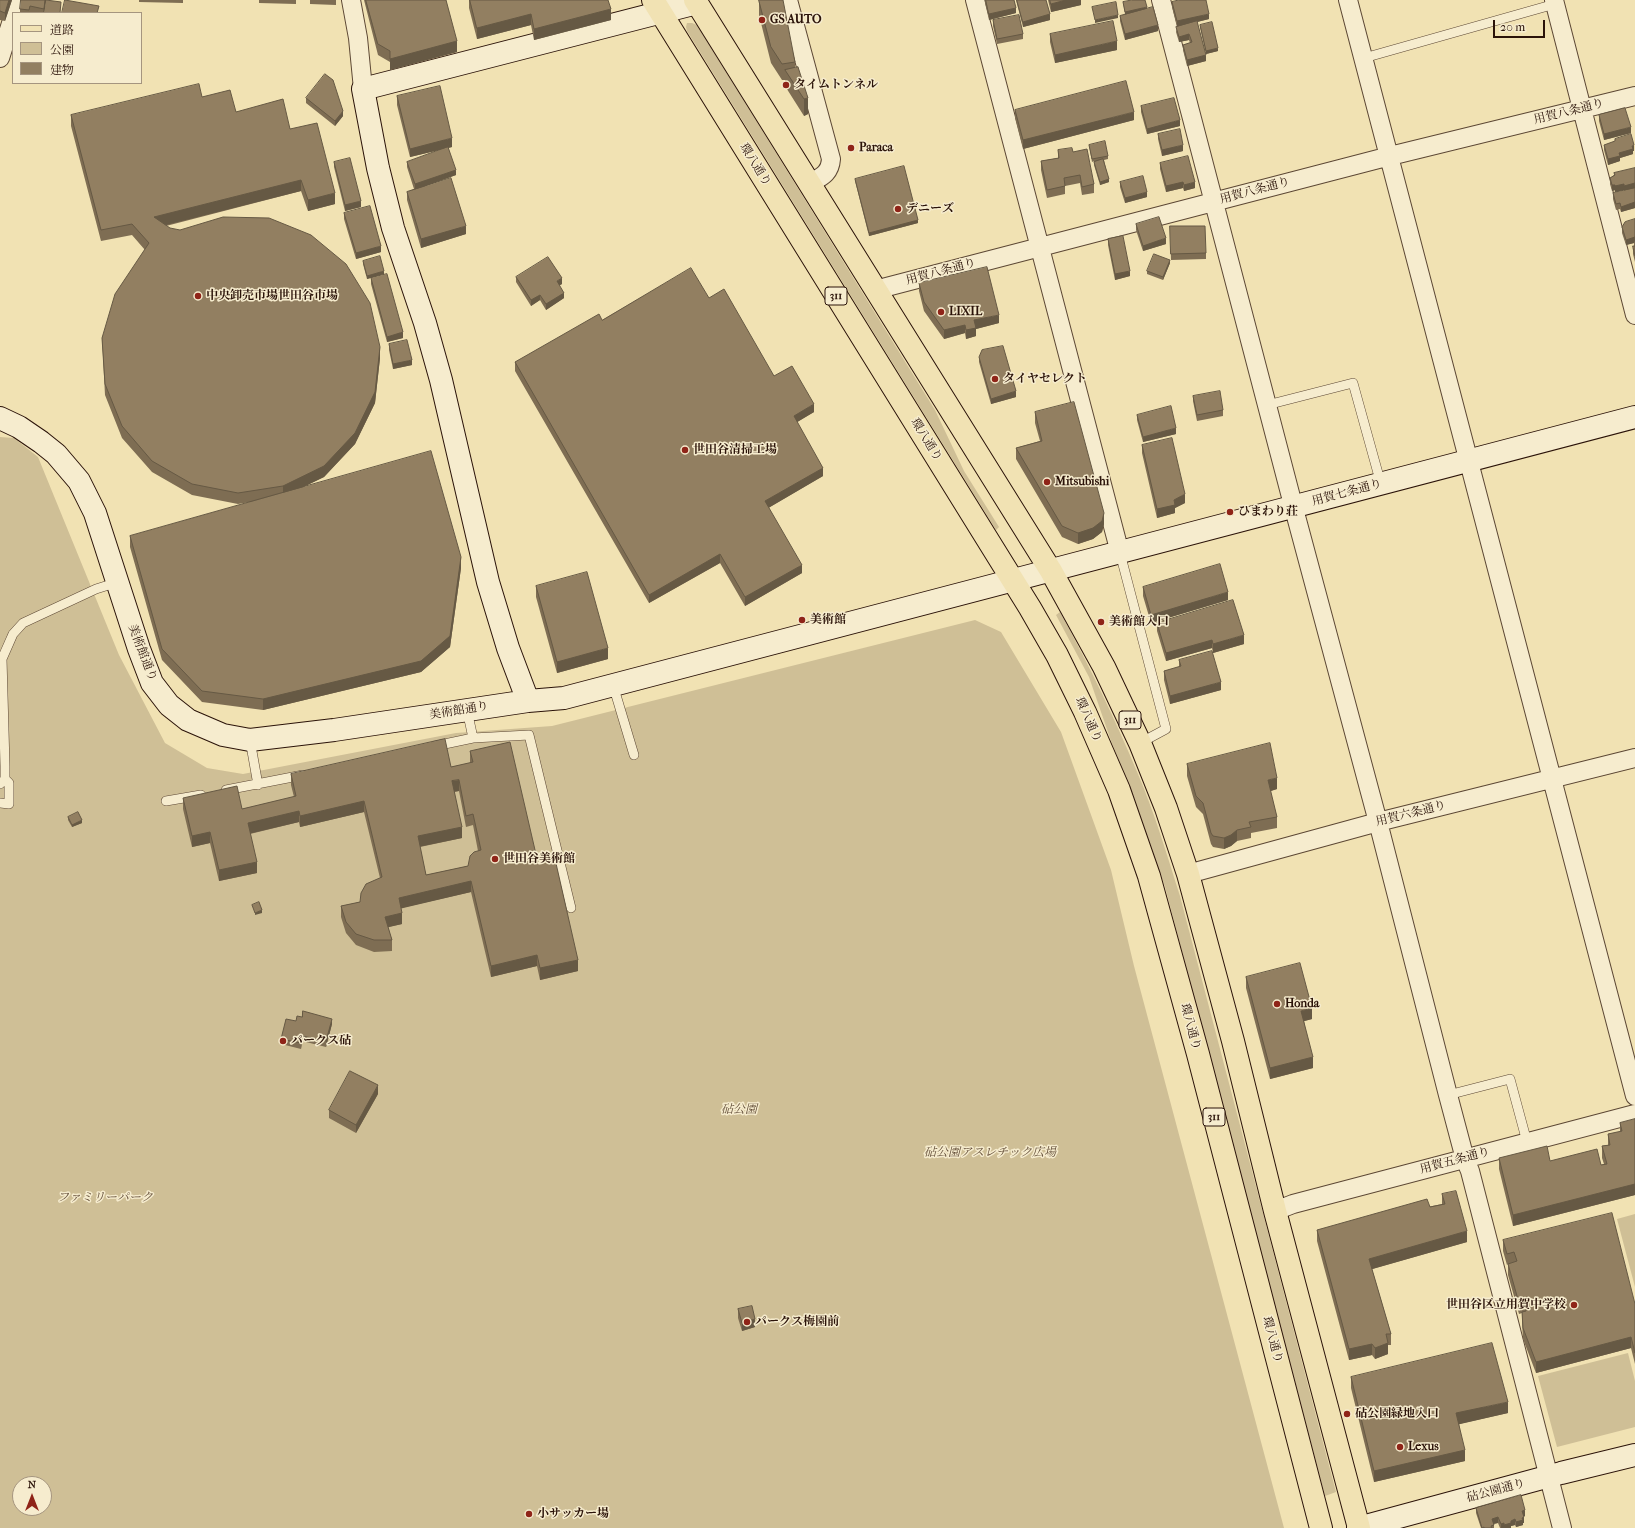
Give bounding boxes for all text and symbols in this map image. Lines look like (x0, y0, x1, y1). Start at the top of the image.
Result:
legend (12, 12, 142, 84)
scale bar (1495, 12, 1547, 38)
place label: GS AUTO (770, 13, 822, 27)
marker: GS AUTO (757, 15, 767, 25)
text: 20 m (1500, 20, 1525, 34)
text: 道路 (50, 23, 74, 37)
text: 公園 (50, 43, 74, 57)
text: 建物 (50, 63, 74, 77)
place label: タイムトンネル (794, 78, 878, 92)
marker: タイムトンネル (781, 80, 791, 90)
street label: 用賀八条通り (1532, 96, 1606, 128)
street label: 環八通り (736, 141, 774, 189)
place label: Paraca (859, 141, 893, 155)
marker: Paraca (846, 143, 856, 153)
street label: 用賀八条通り (1218, 175, 1292, 207)
place label: デニーズ (906, 202, 954, 216)
marker: デニーズ (893, 204, 903, 214)
street label: 用賀八条通り (904, 256, 978, 288)
road number: 311 (825, 287, 847, 305)
place label: 中央卸売市場世田谷市場 (206, 289, 338, 303)
marker: 中央卸売市場世田谷市場 (193, 291, 203, 301)
place label: LIXIL (949, 305, 982, 319)
marker: LIXIL (936, 307, 946, 317)
place label: タイヤセレクト (1003, 372, 1087, 386)
marker: タイヤセレクト (990, 374, 1000, 384)
street label: 環八通り (907, 416, 945, 464)
place label: 世田谷清掃工場 (693, 443, 777, 457)
marker: 世田谷清掃工場 (680, 445, 690, 455)
place label: Mitsubishi (1055, 475, 1109, 489)
marker: Mitsubishi (1042, 477, 1052, 487)
street label: 用賀七条通り (1310, 477, 1384, 509)
place label: ひまわり荘 (1238, 505, 1298, 519)
marker: ひまわり荘 (1225, 507, 1235, 517)
place label: 美術館 (810, 613, 846, 627)
marker: 美術館 (797, 615, 807, 625)
place label: 美術館入口 (1109, 615, 1169, 629)
marker: 美術館入口 (1096, 617, 1106, 627)
street label: 美術館通り (125, 622, 159, 684)
street label: 環八通り (1072, 695, 1104, 745)
street label: 美術館通り (428, 699, 490, 723)
road number: 311 (1119, 711, 1141, 729)
street label: 用賀六条通り (1374, 798, 1448, 830)
place label: 世田谷美術館 (503, 852, 575, 866)
marker: 世田谷美術館 (490, 854, 500, 864)
place label: Honda (1285, 997, 1319, 1011)
marker: Honda (1272, 999, 1282, 1009)
street label: 環八通り (1177, 1002, 1203, 1052)
place label: パークス砧 (291, 1034, 351, 1048)
marker: パークス砧 (278, 1036, 288, 1046)
park label: 砧公園 (721, 1103, 757, 1117)
road number: 311 (1203, 1108, 1225, 1126)
street label: 用賀五条通り (1418, 1145, 1492, 1177)
park label: 砧公園アスレチック広場 (924, 1146, 1056, 1160)
park label: ファミリーパーク (57, 1191, 153, 1205)
place label: 世田谷区立用賀中学校 (1446, 1298, 1566, 1312)
marker: 世田谷区立用賀中学校 (1569, 1300, 1579, 1310)
place label: パークス梅園前 (755, 1315, 839, 1329)
street label: 環八通り (1259, 1315, 1285, 1365)
marker: パークス梅園前 (742, 1317, 752, 1327)
place label: 砧公園緑地入口 (1355, 1407, 1439, 1421)
marker: 砧公園緑地入口 (1342, 1409, 1352, 1419)
place label: Lexus (1408, 1440, 1439, 1454)
marker: Lexus (1395, 1442, 1405, 1452)
north arrow (12, 1476, 52, 1516)
street label: 砧公園通り (1465, 1476, 1527, 1506)
text: N (28, 1478, 36, 1491)
place label: 小サッカー場 (537, 1507, 609, 1521)
marker: 小サッカー場 (524, 1509, 534, 1519)

